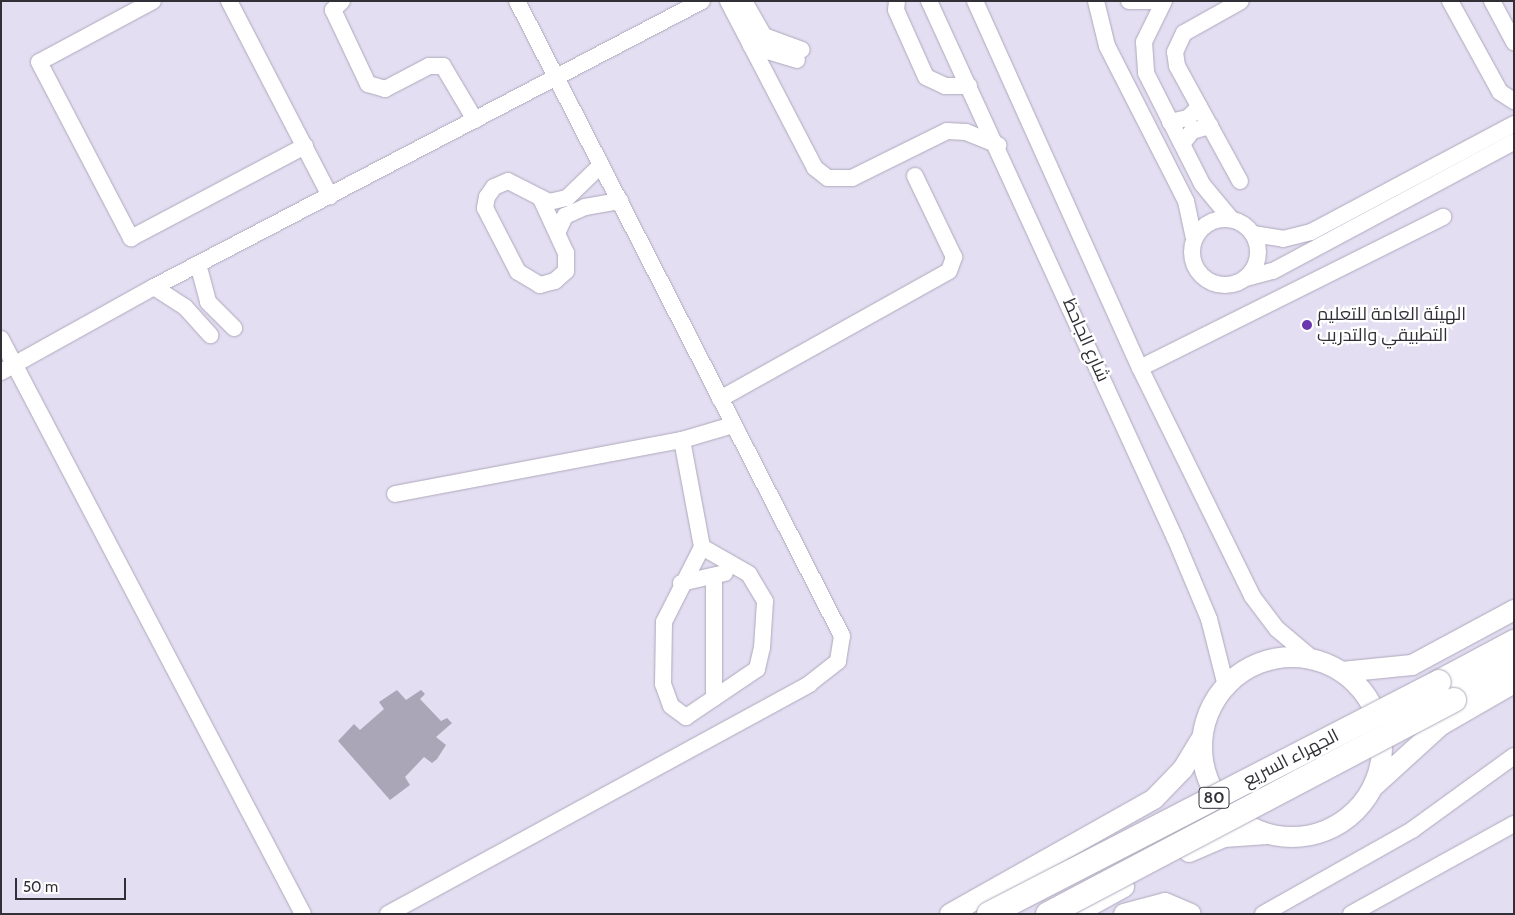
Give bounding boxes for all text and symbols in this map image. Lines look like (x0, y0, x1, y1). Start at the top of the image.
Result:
street label: شارع الجاحظ (1058, 295, 1114, 385)
place label: الهيئة العامة للتعليم التطبيقي والتدريب (1317, 304, 1466, 346)
marker: الهيئة العامة للتعليم التطبيقي والتدريب (1301, 319, 1313, 331)
street label: الجهراء السريع (1240, 725, 1342, 791)
road number: 80 (1198, 784, 1230, 811)
scale bar (18, 868, 129, 900)
text: 50 m (23, 878, 58, 896)

